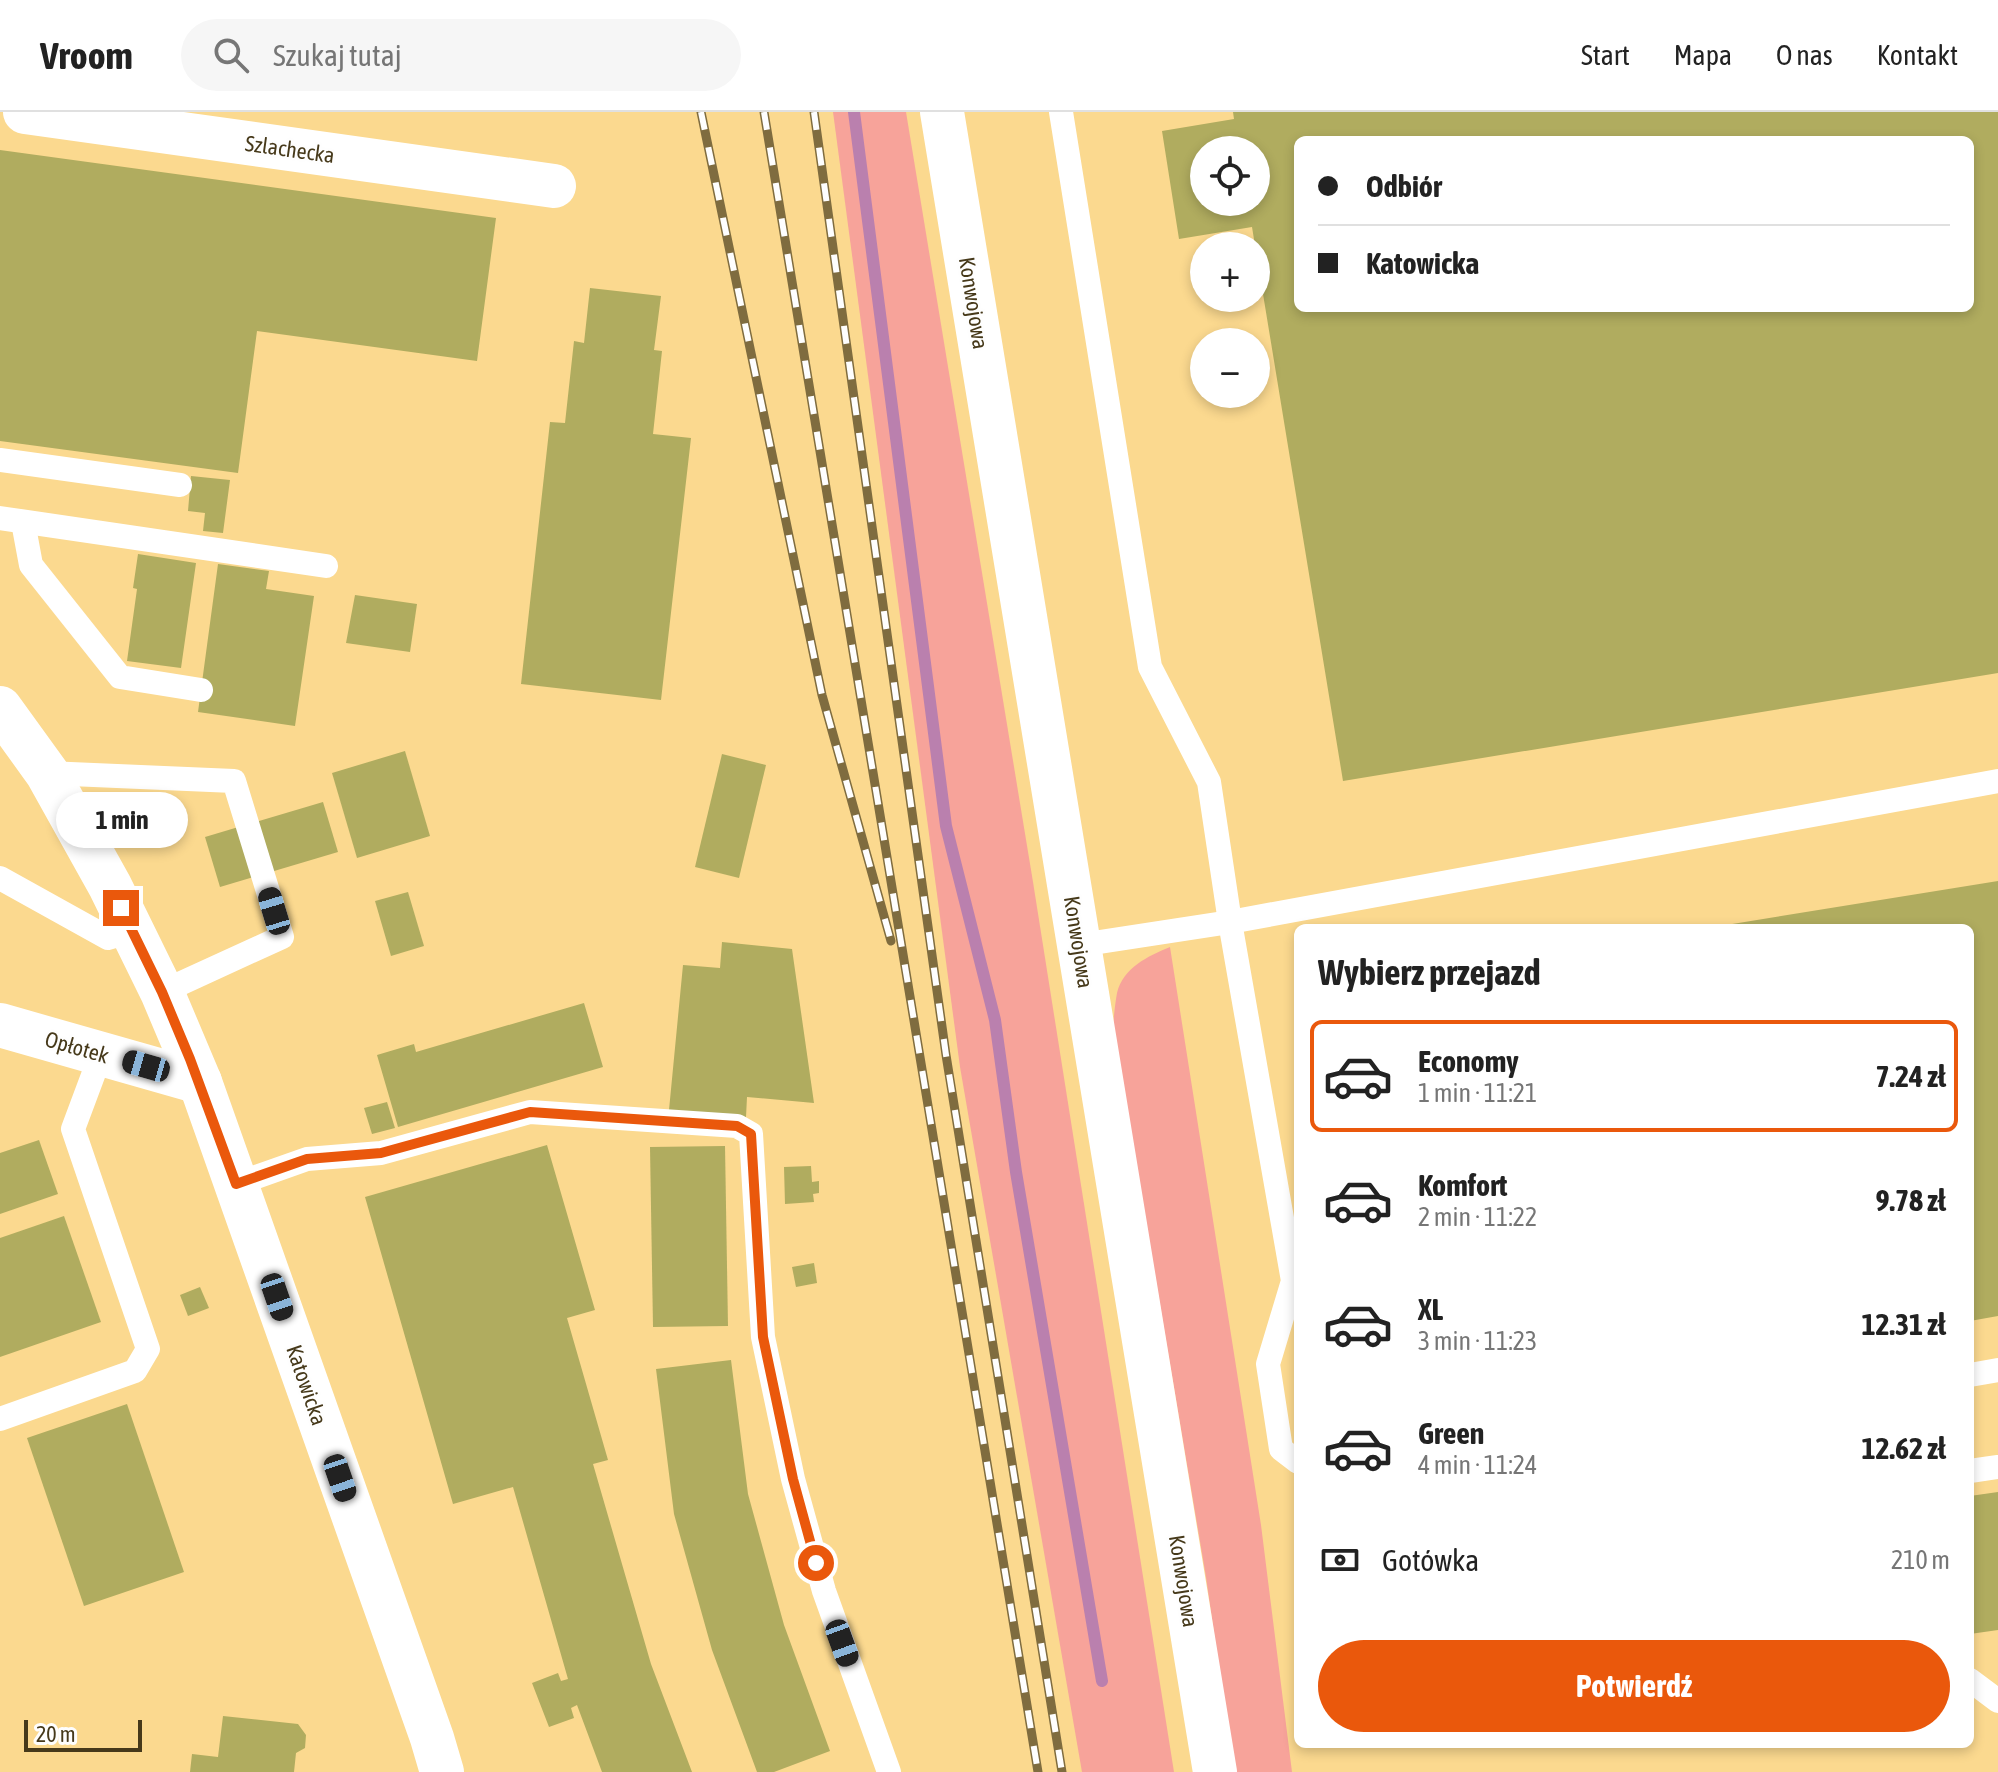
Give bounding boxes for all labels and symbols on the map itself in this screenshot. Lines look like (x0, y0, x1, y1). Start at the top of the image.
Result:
street label: Szlachecka (244, 130, 336, 168)
street label: Konwojowa (954, 255, 994, 351)
callout: 1 min (55, 792, 187, 848)
car (256, 885, 292, 937)
route end (103, 890, 139, 926)
street label: Konwojowa (1059, 894, 1099, 990)
street label: Opłotek (42, 1026, 112, 1069)
car (120, 1048, 172, 1084)
car (258, 1270, 296, 1324)
street label: Katowicka (281, 1341, 333, 1429)
car (321, 1451, 359, 1505)
street label: Konwojowa (1164, 1533, 1204, 1629)
route start (798, 1545, 834, 1581)
car (823, 1616, 861, 1670)
scale bar (24, 1716, 142, 1752)

